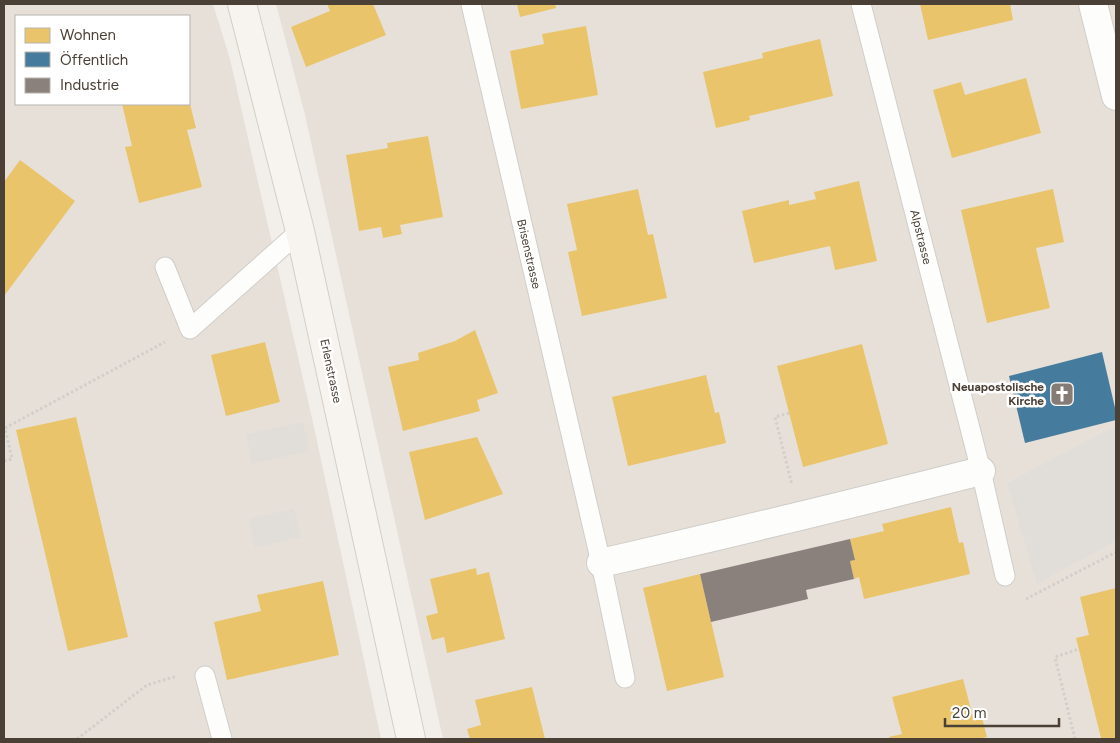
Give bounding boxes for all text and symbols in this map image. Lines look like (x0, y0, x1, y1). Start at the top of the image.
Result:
legend (15, 15, 190, 105)
text: Wohnen (60, 26, 116, 44)
text: Öffentlich (60, 51, 128, 69)
text: Industrie (60, 76, 119, 94)
street label: Alpstrasse (907, 208, 935, 266)
street label: Brisenstrasse (514, 218, 544, 291)
street label: Erlenstrasse (317, 338, 345, 405)
place label: Neuapostolische Kirche (952, 380, 1044, 408)
church icon: Neuapostolische Kirche (1049, 381, 1075, 407)
scale bar (945, 696, 1059, 728)
text: 20 m (952, 704, 986, 722)

